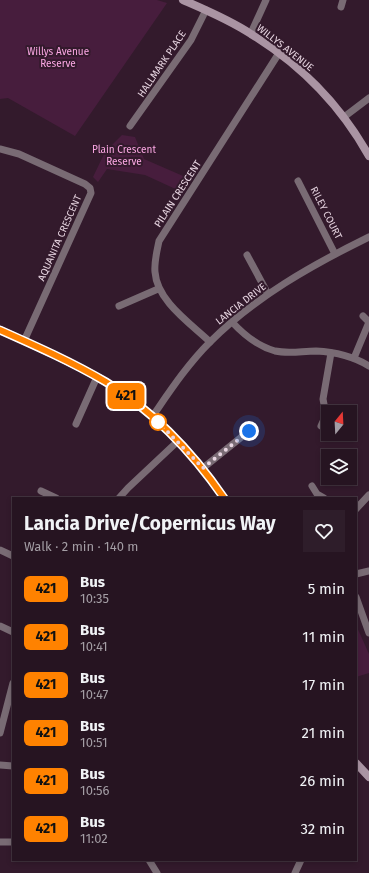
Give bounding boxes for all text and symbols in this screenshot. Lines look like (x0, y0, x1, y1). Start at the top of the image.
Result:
street label: WILLYS AVENUE (254, 22, 316, 74)
street label: HALLMARK PLACE (135, 28, 189, 100)
park label: Willys Avenue Reserve (27, 46, 89, 70)
park label: Plain Crescent Reserve (92, 144, 156, 168)
street label: PILAIN CRESCENT (152, 158, 205, 230)
street label: RILEY COURT (308, 185, 345, 242)
street label: AQUANITA CRESCENT (36, 192, 85, 283)
street label: LANCIA DRIVE (213, 281, 269, 327)
line badge: 421 (103, 383, 149, 409)
text: 421 (115, 387, 137, 404)
north arrow (321, 405, 357, 441)
map controls (321, 405, 357, 485)
unlabelled marker (149, 413, 167, 431)
your location (239, 421, 259, 441)
button: layers (321, 449, 357, 485)
button: heart (303, 510, 345, 552)
text: Lancia Drive/Copernicus Way (24, 512, 276, 535)
text: Walk · 2 min · 140 m (24, 539, 138, 554)
text: Bus (80, 573, 105, 591)
text: 421 (35, 580, 57, 597)
text: 5 min (308, 580, 345, 598)
text: 10:35 (80, 591, 109, 606)
text: Bus (80, 621, 105, 639)
text: 421 (35, 628, 57, 645)
text: 11 min (302, 628, 345, 646)
text: 10:41 (80, 639, 108, 654)
text: Bus (80, 669, 105, 687)
text: 421 (35, 676, 57, 693)
text: 17 min (302, 676, 345, 694)
text: 10:47 (80, 687, 108, 702)
text: Bus (80, 717, 105, 735)
text: 421 (35, 724, 57, 741)
text: 21 min (302, 724, 345, 742)
text: 10:51 (80, 735, 108, 750)
text: Bus (80, 765, 105, 783)
text: 421 (35, 772, 57, 789)
text: 26 min (300, 772, 345, 790)
text: 10:56 (80, 783, 110, 798)
text: Bus (80, 813, 105, 831)
text: 421 (35, 820, 57, 837)
text: 32 min (300, 820, 345, 838)
text: 11:02 (80, 831, 108, 846)

